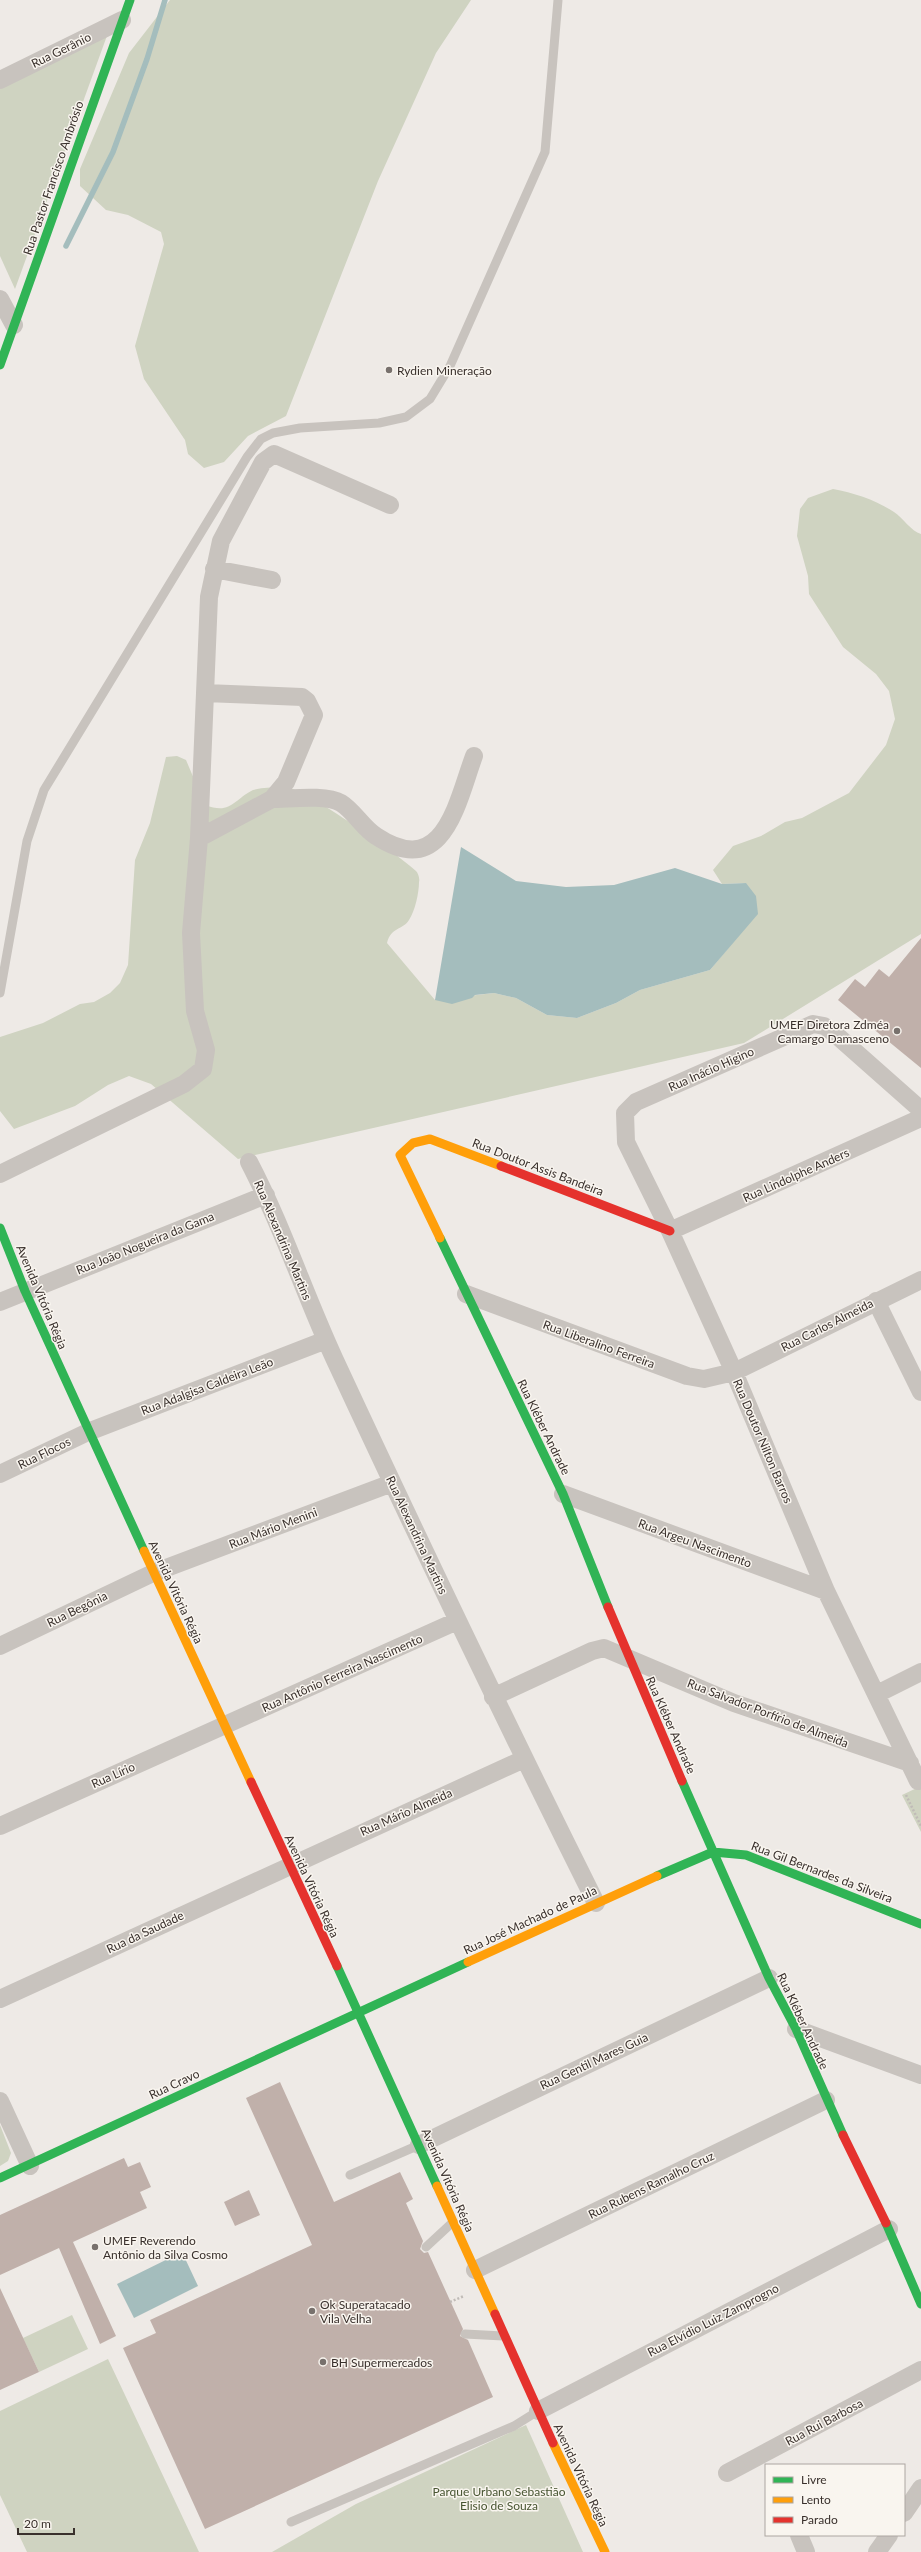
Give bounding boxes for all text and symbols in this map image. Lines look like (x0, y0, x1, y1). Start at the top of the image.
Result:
street label: Rua Gerânio (29, 29, 94, 71)
street label: Rua Pastor Francisco Ambrósio (20, 99, 87, 257)
place label: Rydien Mineração (397, 363, 492, 378)
marker: Rydien Mineração (384, 365, 394, 375)
place label: UMEF Diretora Zdméa Camargo Damasceno (770, 1017, 889, 1046)
marker: UMEF Diretora Zdméa Camargo Damasceno (892, 1026, 902, 1036)
street label: Rua Inácio Higino (666, 1043, 756, 1095)
street label: Rua Doutor Assis Bandeira (470, 1135, 606, 1199)
street label: Rua Lindolphe Anders (740, 1145, 852, 1205)
street label: Rua Alexandrina Martins (251, 1178, 315, 1302)
street label: Rua João Nogueira da Gama (74, 1208, 216, 1278)
street label: Avenida Vitória Régia (13, 1243, 71, 1351)
street label: Rua Carlos Almeida (778, 1295, 876, 1355)
street label: Rua Liberalino Ferreira (541, 1317, 657, 1371)
street label: Rua Adalgisa Caldeira Leão (139, 1354, 275, 1418)
street label: Rua Kléber Andrade (514, 1377, 574, 1477)
street label: Rua Doutor Nilton Barros (730, 1377, 796, 1505)
street label: Rua Flocos (15, 1434, 73, 1472)
street label: Rua Alexandrina Martins (383, 1474, 451, 1596)
street label: Rua Mário Menini (227, 1504, 319, 1552)
street label: Rua Argeu Nascimento (636, 1515, 754, 1571)
street label: Avenida Vitória Régia (146, 1538, 206, 1646)
street label: Rua Begônia (44, 1588, 110, 1630)
street label: Rua Antônio Ferreira Nascimento (259, 1631, 425, 1715)
street label: Rua Kléber Andrade (643, 1674, 699, 1776)
street label: Rua Salvador Porfírio de Almeida (685, 1675, 851, 1751)
street label: Rua Lírio (89, 1759, 137, 1791)
street label: Rua Mário Almeida (358, 1785, 454, 1839)
street label: Avenida Vitória Régia (282, 1832, 342, 1940)
street label: Rua Gil Bernardes da Silveira (749, 1838, 895, 1906)
street label: Rua José Machado de Paula (461, 1882, 599, 1958)
street label: Rua da Saudade (104, 1908, 186, 1956)
street label: Rua Kléber Andrade (774, 1970, 832, 2072)
street label: Rua Gentil Mares Guia (537, 2029, 651, 2093)
street label: Rua Cravo (146, 2066, 202, 2102)
street label: Avenida Vitória Régia (418, 2126, 478, 2234)
street label: Rua Rubens Ramalho Cruz (586, 2148, 717, 2222)
place label: UMEF Reverendo Antônio da Silva Cosmo (103, 2233, 228, 2262)
marker: UMEF Reverendo Antônio da Silva Cosmo (90, 2242, 100, 2252)
street label: Rua Elvídio Luiz Zamprogno (645, 2280, 781, 2360)
place label: Ok Superatacado Vila Velha (320, 2297, 411, 2326)
marker: Ok Superatacado Vila Velha (307, 2306, 317, 2316)
place label: BH Supermercados (331, 2355, 432, 2370)
marker: BH Supermercados (318, 2357, 328, 2367)
street label: Rua Rui Barbosa (783, 2395, 865, 2449)
street label: Avenida Vitória Régia (551, 2421, 611, 2529)
legend (765, 2464, 905, 2536)
text: Livre (801, 2472, 827, 2487)
park label: Parque Urbano Sebastião Elisio de Souza (432, 2484, 566, 2513)
text: Lento (801, 2492, 831, 2507)
scale bar (18, 2510, 74, 2536)
text: Parado (801, 2512, 838, 2527)
text: 20 m (24, 2516, 51, 2531)

